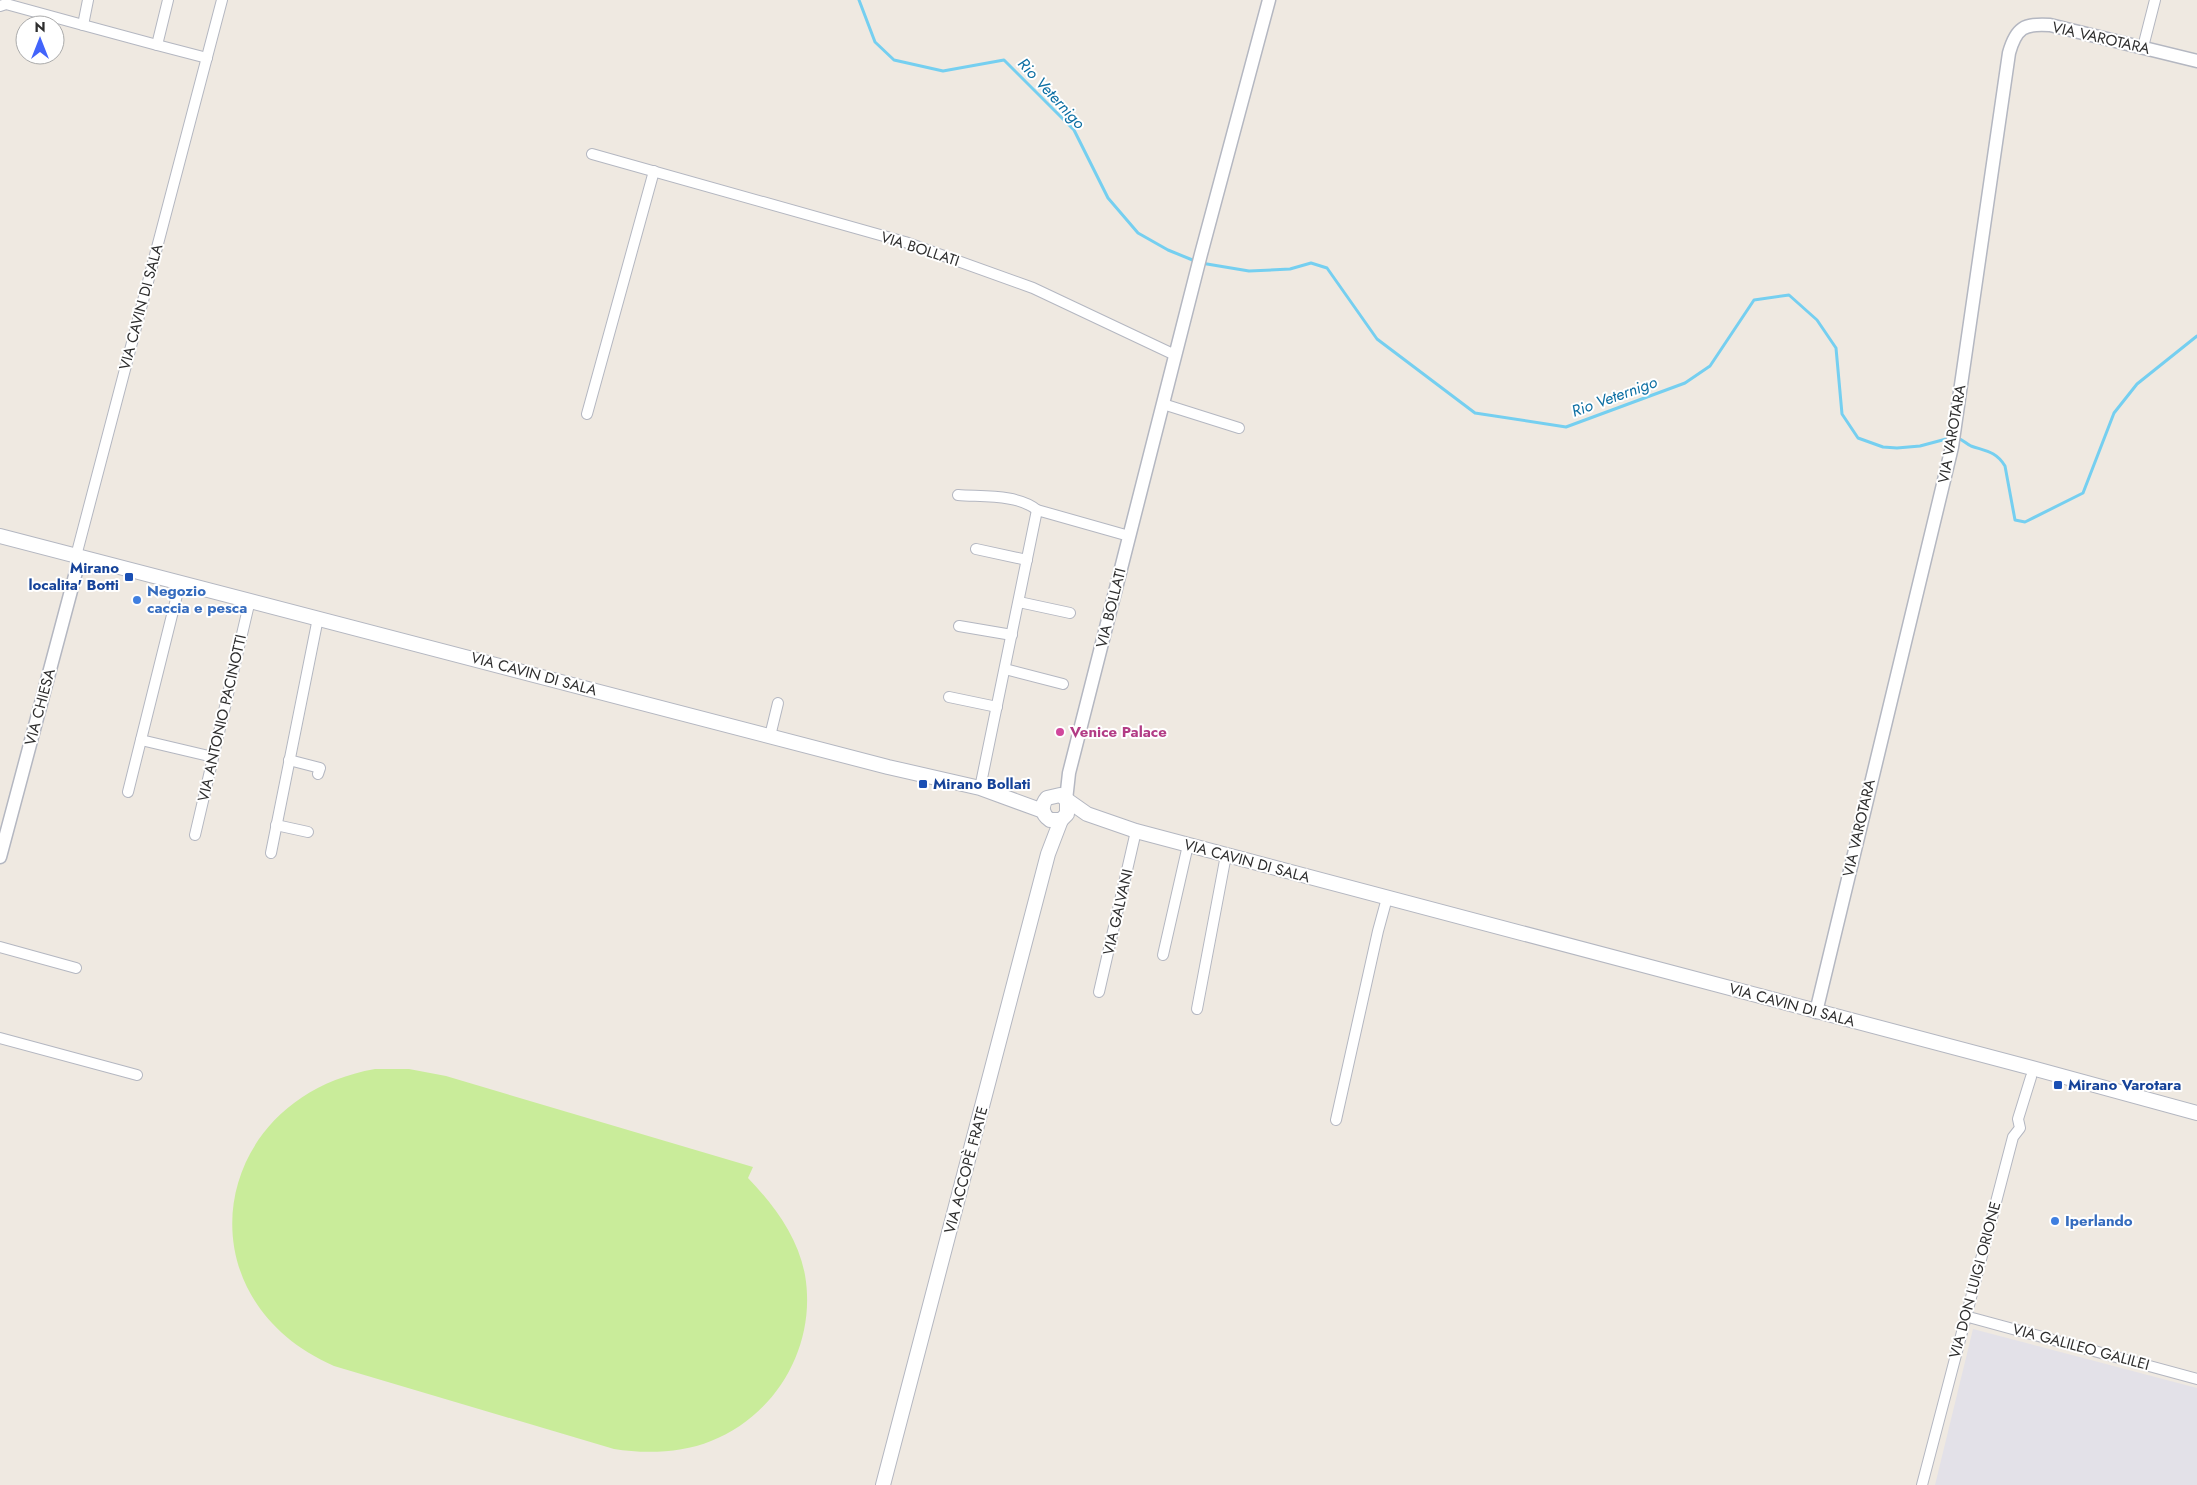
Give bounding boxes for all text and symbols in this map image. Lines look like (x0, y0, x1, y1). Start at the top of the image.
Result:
north arrow (15, 15, 65, 65)
street label: VIA VAROTARA (2050, 16, 2152, 60)
text: N (34, 17, 46, 37)
water label: Rio Veternigo (1013, 53, 1091, 134)
street label: VIA BOLLATI (878, 226, 962, 272)
street label: VIA CAVIN DI SALA (114, 241, 168, 373)
water label: Rio Veternigo (1568, 370, 1661, 423)
street label: VIA VAROTARA (1933, 383, 1972, 485)
place label: Mirano localita' Botti (28, 557, 119, 596)
street label: VIA BOLLATI (1090, 566, 1132, 650)
marker: Mirano localita' Botti (123, 571, 135, 583)
place label: Negozio caccia e pesca (147, 580, 247, 619)
marker: Negozio caccia e pesca (131, 594, 143, 606)
street label: VIA ANTONIO PACINOTTI (192, 632, 252, 804)
street label: VIA CAVIN DI SALA (468, 647, 600, 701)
street label: VIA CHIESA (19, 666, 61, 748)
place label: Venice Palace (1069, 721, 1167, 743)
marker: Venice Palace (1054, 726, 1066, 738)
place label: Mirano Bollati (933, 773, 1031, 795)
street label: VIA VAROTARA (1837, 777, 1881, 879)
marker: Mirano Bollati (917, 778, 929, 790)
street label: VIA CAVIN DI SALA (1181, 834, 1313, 888)
street label: VIA GALVANI (1097, 867, 1139, 957)
street label: VIA CAVIN DI SALA (1726, 978, 1858, 1032)
place label: Mirano Varotara (2068, 1074, 2181, 1096)
marker: Mirano Varotara (2052, 1079, 2064, 1091)
street label: VIA ACCOPÈ FRATE (938, 1104, 994, 1236)
street label: VIA DON LUIGI ORIONE (1943, 1199, 2007, 1361)
place label: Iperlando (2065, 1210, 2133, 1232)
marker: Iperlando (2049, 1215, 2061, 1227)
street label: VIA GALILEO GALILEI (2010, 1318, 2152, 1376)

